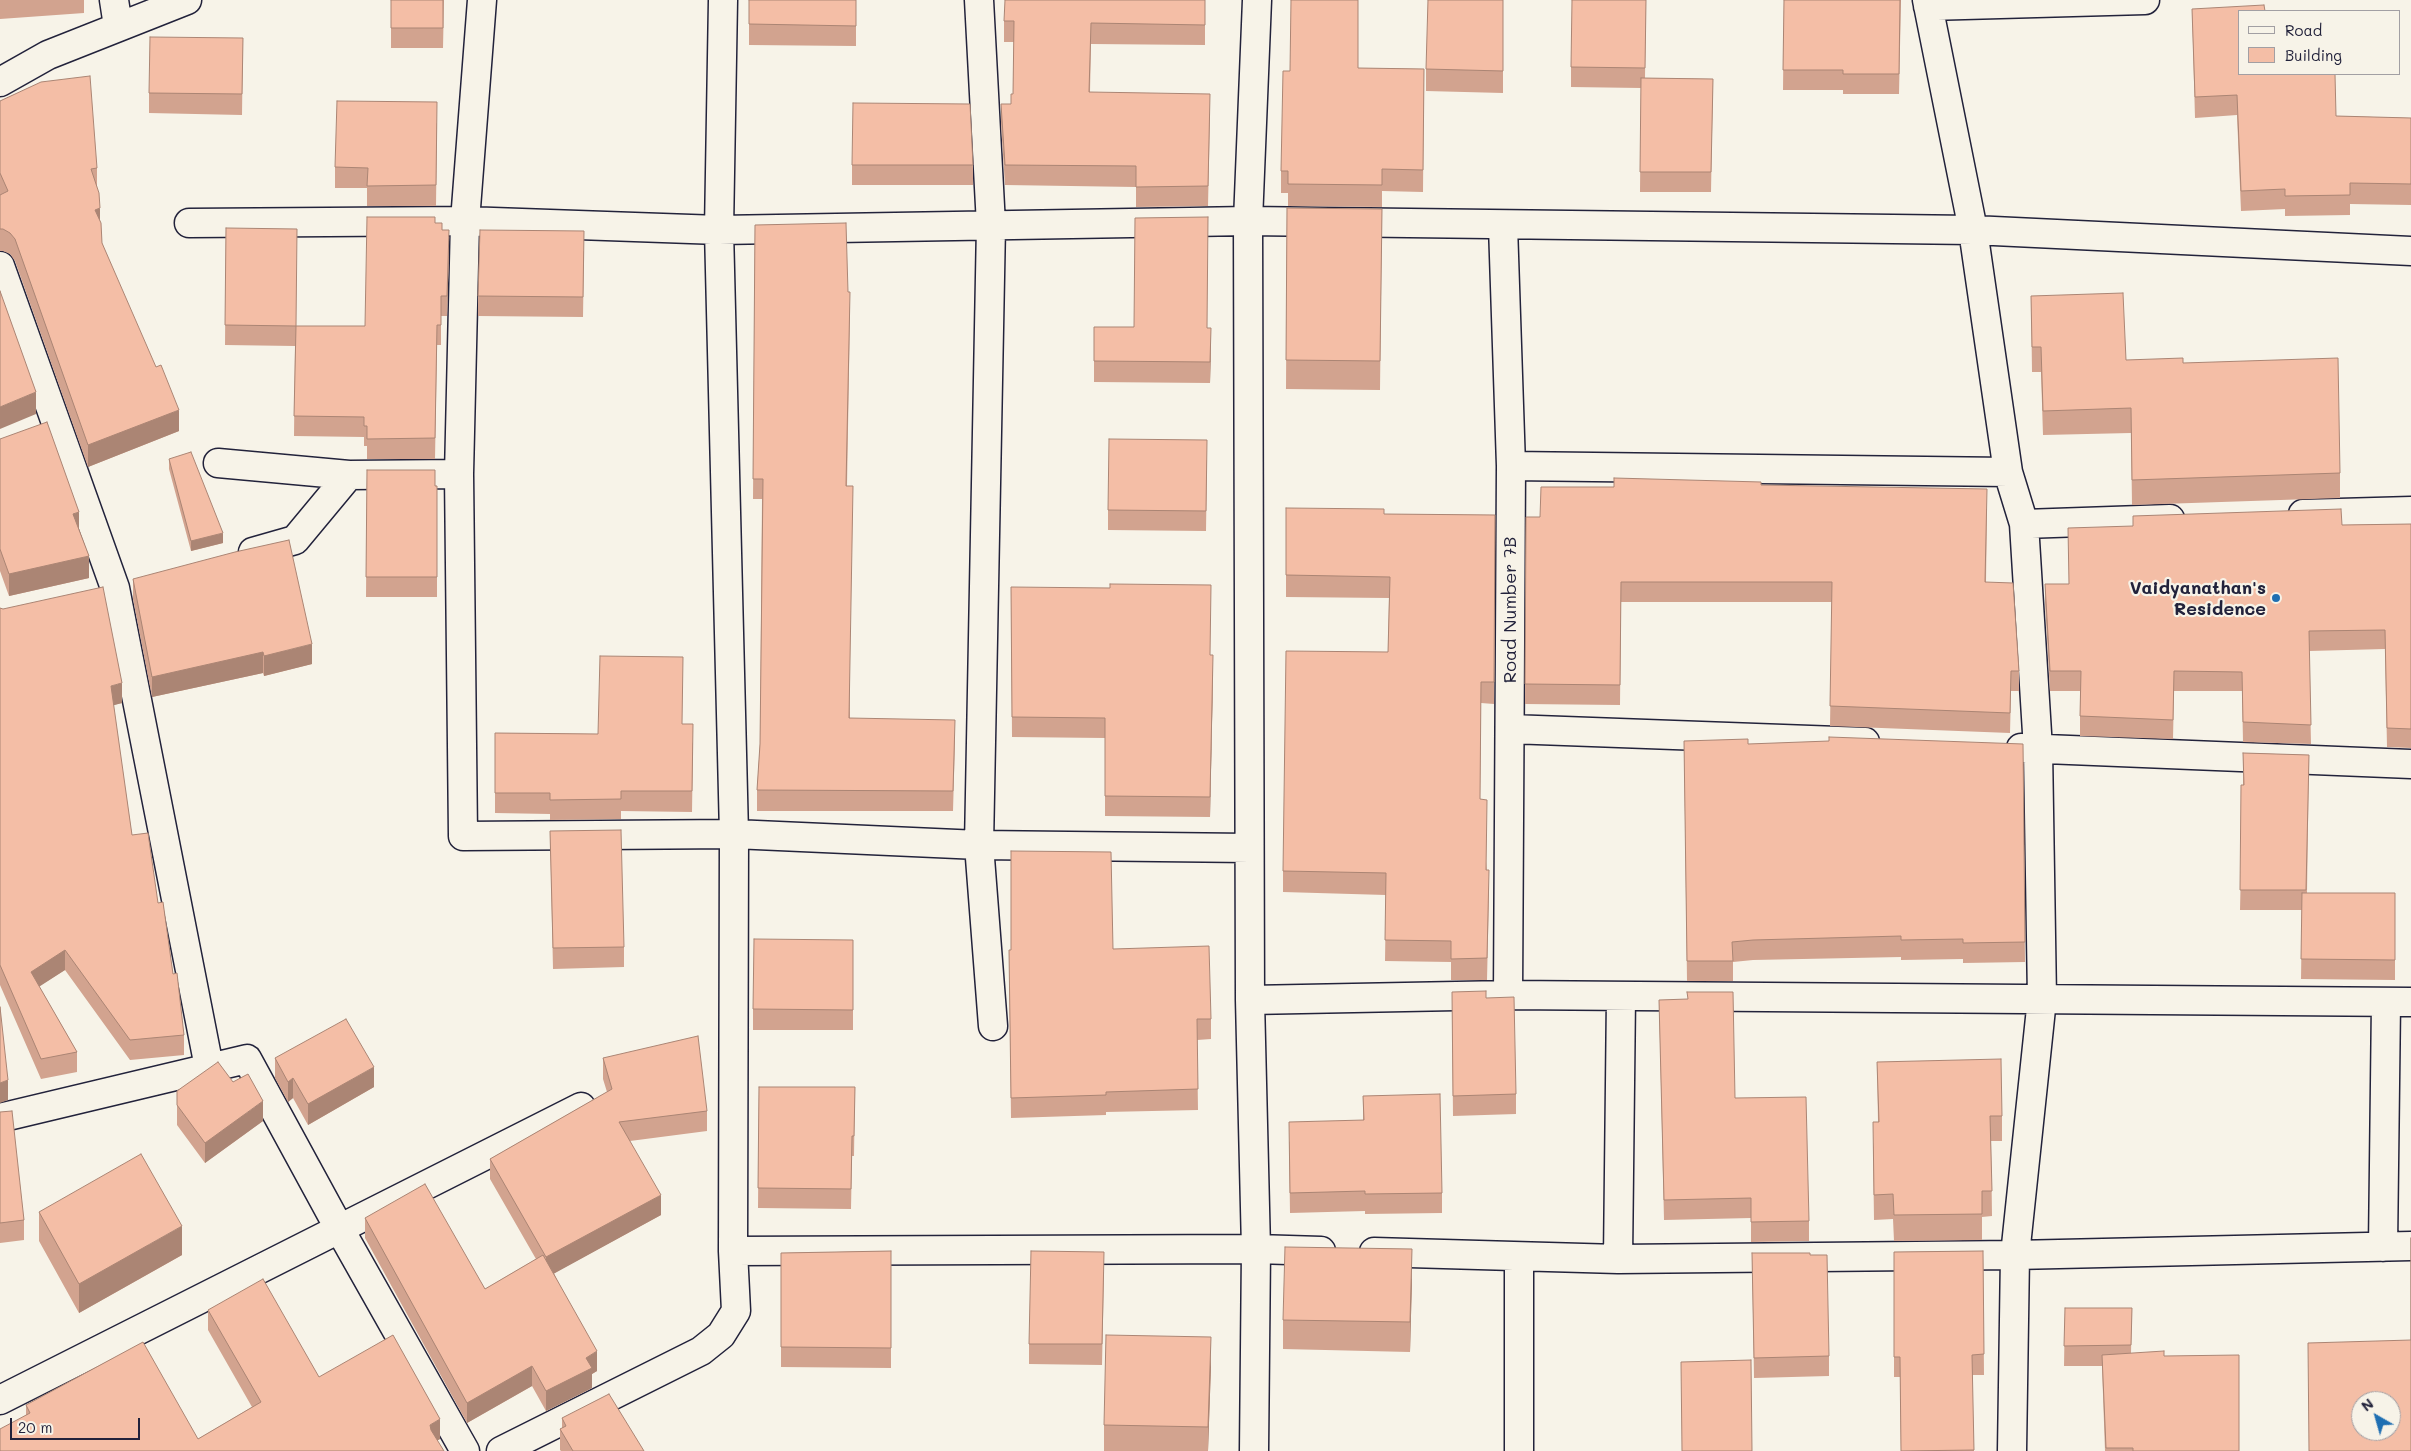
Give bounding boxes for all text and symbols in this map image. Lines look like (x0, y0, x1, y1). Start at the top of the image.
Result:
legend (2238, 10, 2401, 75)
text: Road (2285, 20, 2322, 40)
text: Building (2285, 45, 2342, 65)
street label: Road Number 7B (1499, 537, 1521, 683)
place label: Vaidyanathan's Residence (2130, 577, 2266, 620)
marker: Vaidyanathan's Residence (2270, 592, 2282, 604)
north arrow (2351, 1391, 2401, 1441)
text: N (2357, 1394, 2377, 1415)
scale bar (12, 1408, 142, 1440)
text: 20 m (18, 1417, 52, 1437)

